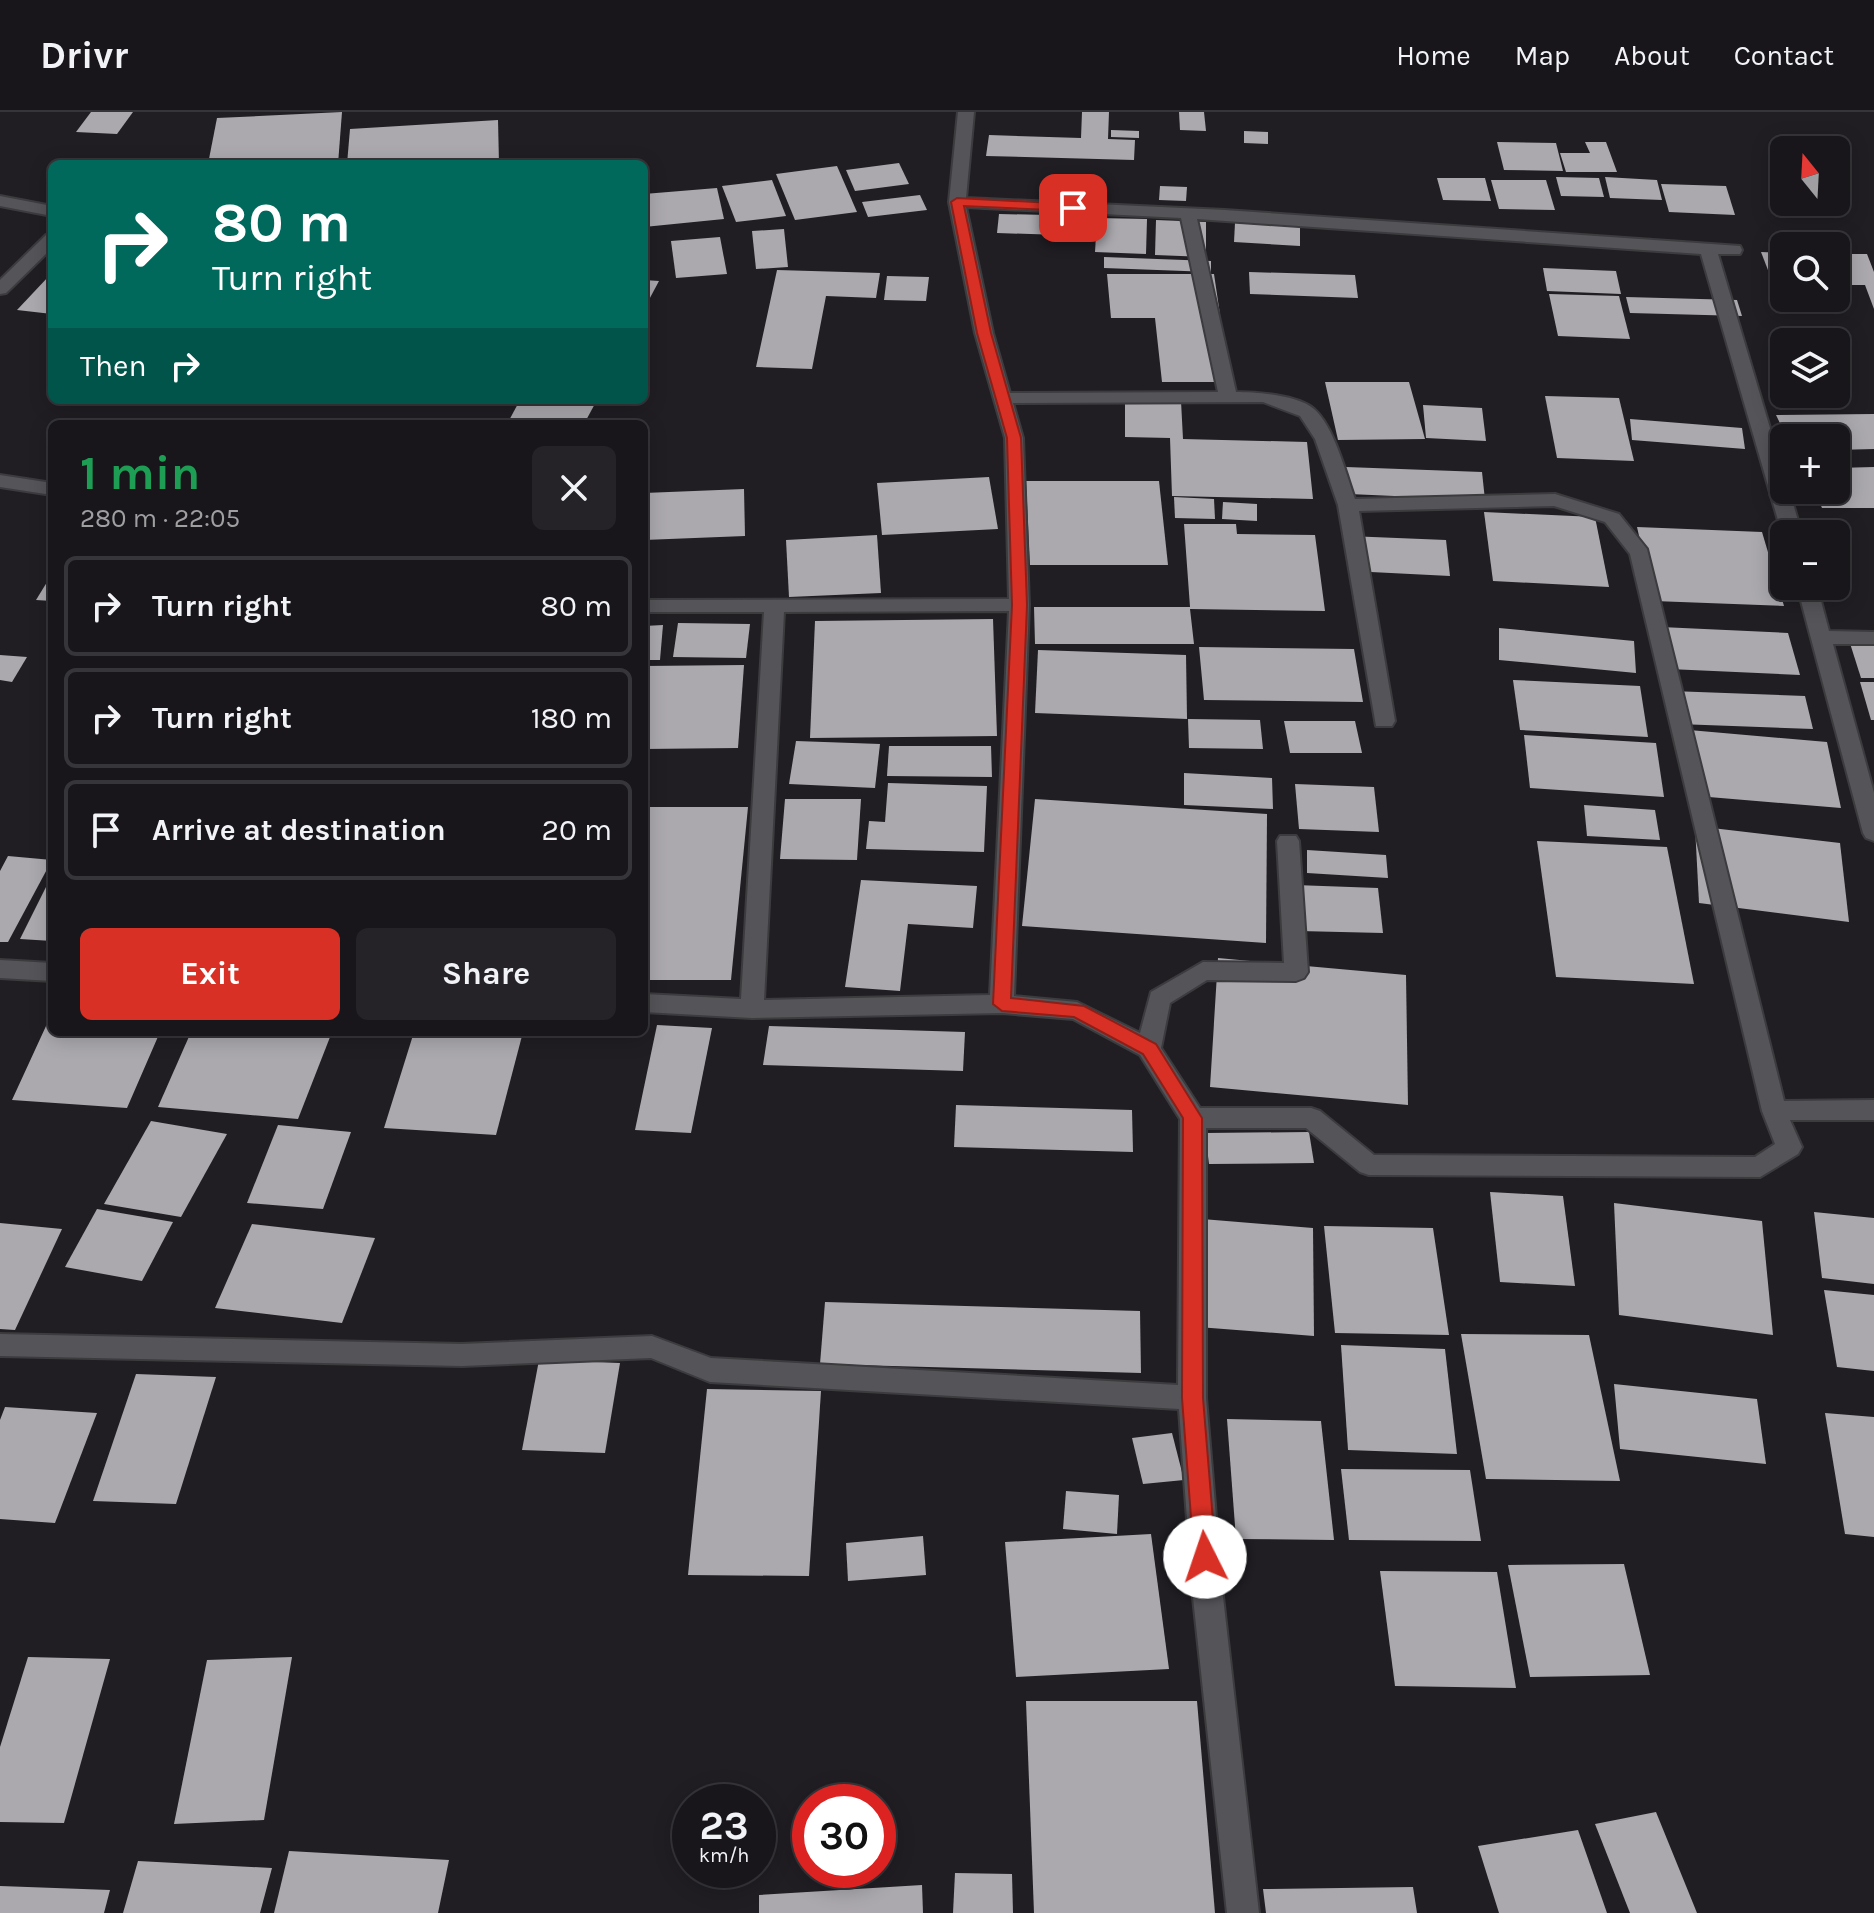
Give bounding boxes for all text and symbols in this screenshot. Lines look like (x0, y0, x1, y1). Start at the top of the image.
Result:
text: Drivr (40, 33, 128, 78)
text: Home (1396, 39, 1471, 72)
text: Map (1515, 39, 1570, 72)
text: About (1614, 39, 1690, 72)
text: Contact (1734, 39, 1834, 72)
north arrow (1770, 136, 1850, 216)
map controls (1770, 136, 1850, 600)
pin (1039, 174, 1107, 242)
icon: arrive (1051, 186, 1095, 230)
text: 80 m (212, 190, 351, 255)
icon: right (80, 192, 184, 296)
button: search (1770, 232, 1850, 312)
text: Turn right (212, 257, 372, 299)
button: layers (1770, 328, 1850, 408)
icon: right (163, 344, 207, 388)
text: Then (80, 348, 147, 384)
button: + (1770, 424, 1850, 504)
text: 1 min (80, 445, 200, 501)
button: close (532, 446, 616, 530)
text: 280 m · 22:05 (80, 503, 240, 534)
button: − (1770, 520, 1850, 600)
icon: right (84, 584, 128, 628)
text: Turn right (152, 588, 292, 624)
text: 80 m (541, 588, 612, 624)
icon: right (84, 696, 128, 740)
text: Turn right (152, 700, 292, 736)
text: 180 m (531, 700, 612, 736)
icon: arrive (84, 808, 128, 852)
text: Arrive at destination (152, 812, 446, 848)
text: 20 m (542, 812, 612, 848)
button: Exit (80, 928, 340, 1020)
button: Share (356, 928, 616, 1020)
position arrow (1163, 1515, 1247, 1599)
speed limit sign: 30 (792, 1784, 896, 1888)
text: 23 (699, 1802, 749, 1849)
text: km/h (699, 1844, 749, 1867)

